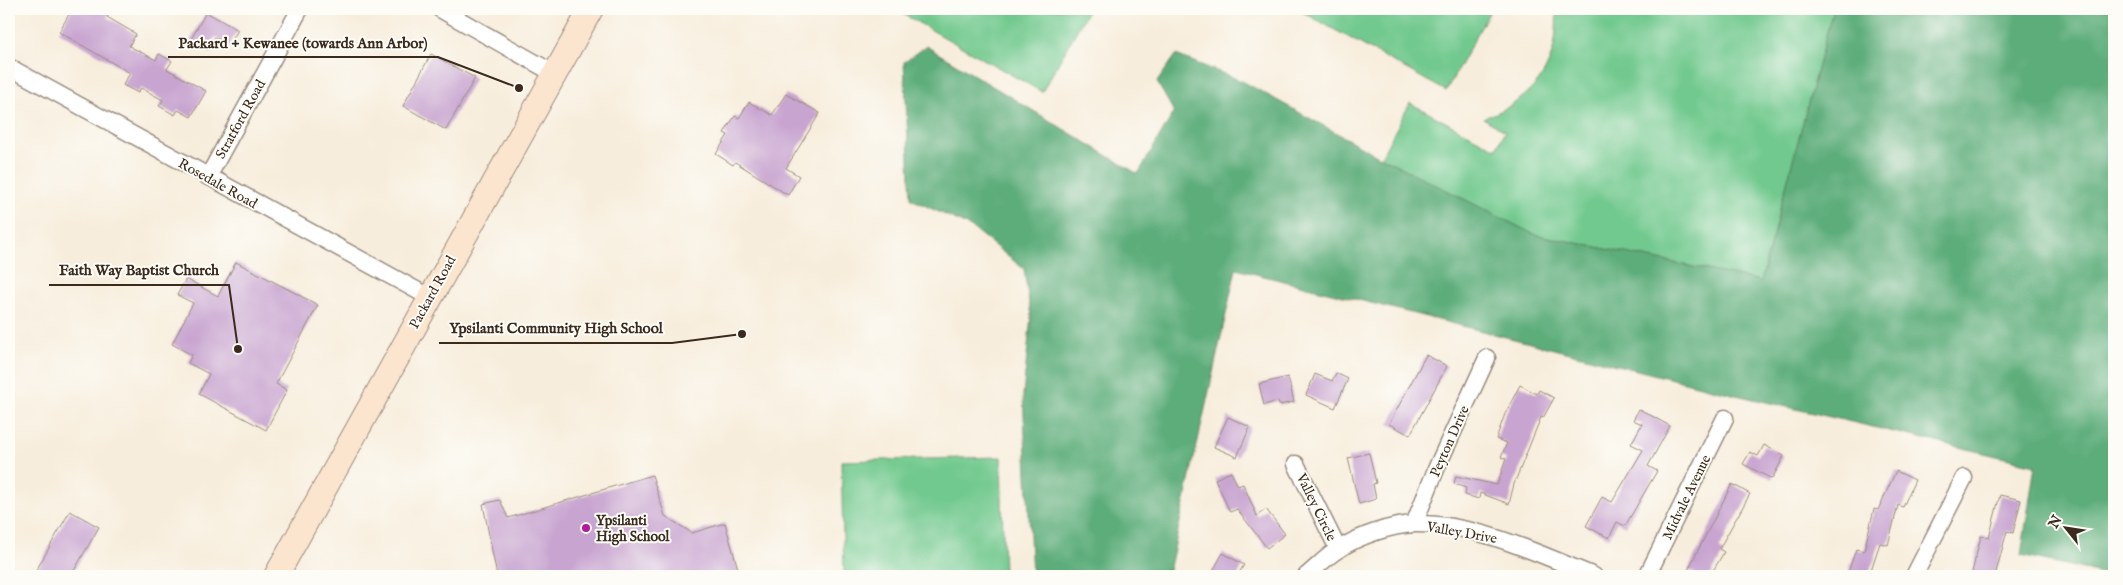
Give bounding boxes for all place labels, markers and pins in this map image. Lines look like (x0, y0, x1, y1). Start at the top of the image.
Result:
callout: Packard + Kewanee (towards Ann Arbor) (168, 27, 438, 57)
callout: Faith Way Baptist Church (49, 255, 229, 285)
callout: Ypsilanti Community High School (439, 313, 672, 343)
place label: Ypsilanti High School (596, 512, 670, 546)
marker: Ypsilanti High School (580, 522, 592, 534)

